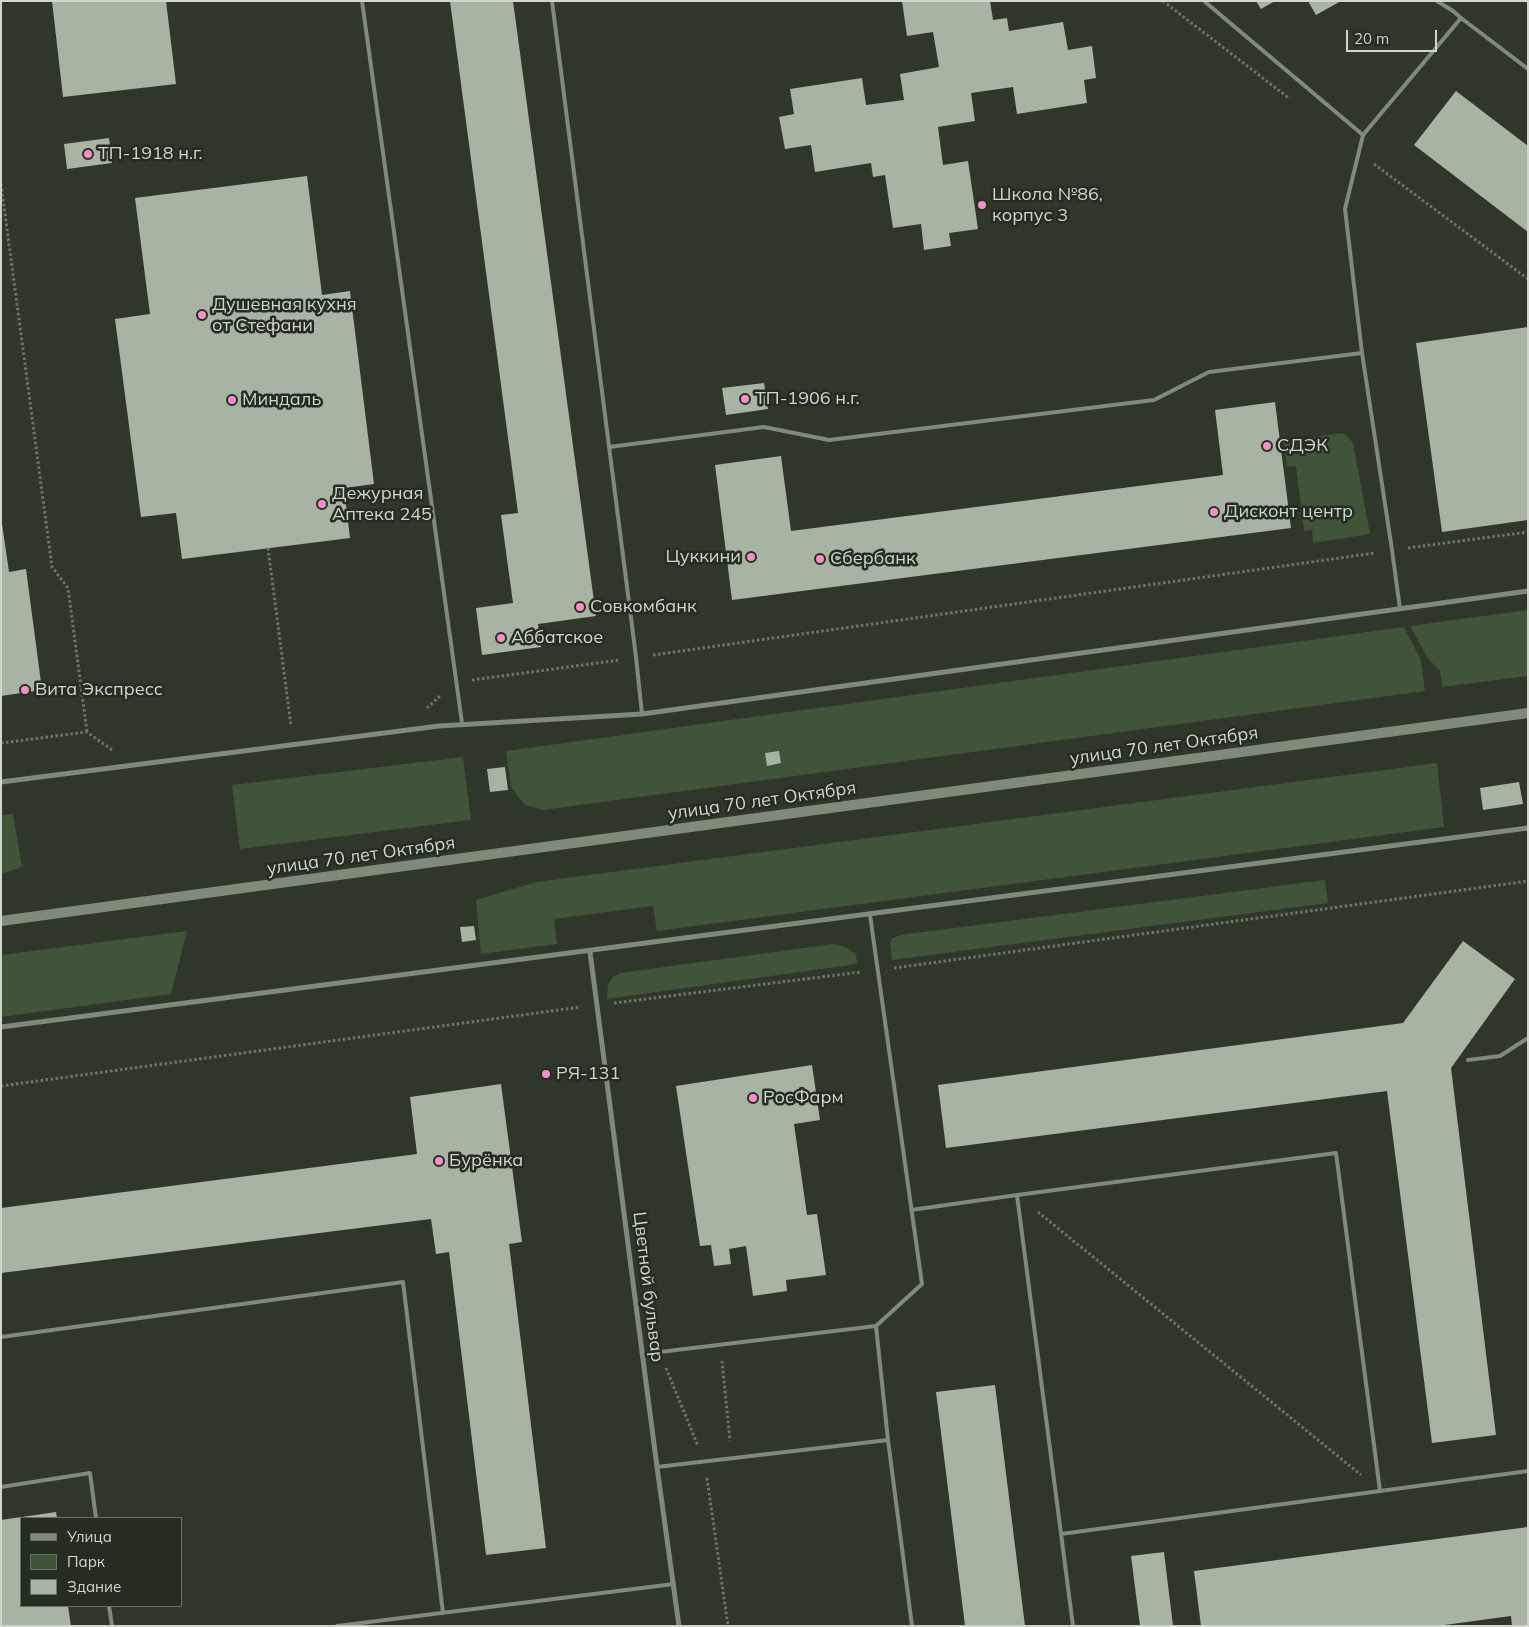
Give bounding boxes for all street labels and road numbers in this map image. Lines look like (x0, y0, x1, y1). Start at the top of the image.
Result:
street label: улица 70 лет Октября (1068, 722, 1260, 770)
street label: улица 70 лет Октября (666, 777, 858, 825)
street label: улица 70 лет Октября (265, 832, 457, 880)
street label: Цветной бульвар (628, 1211, 668, 1363)

